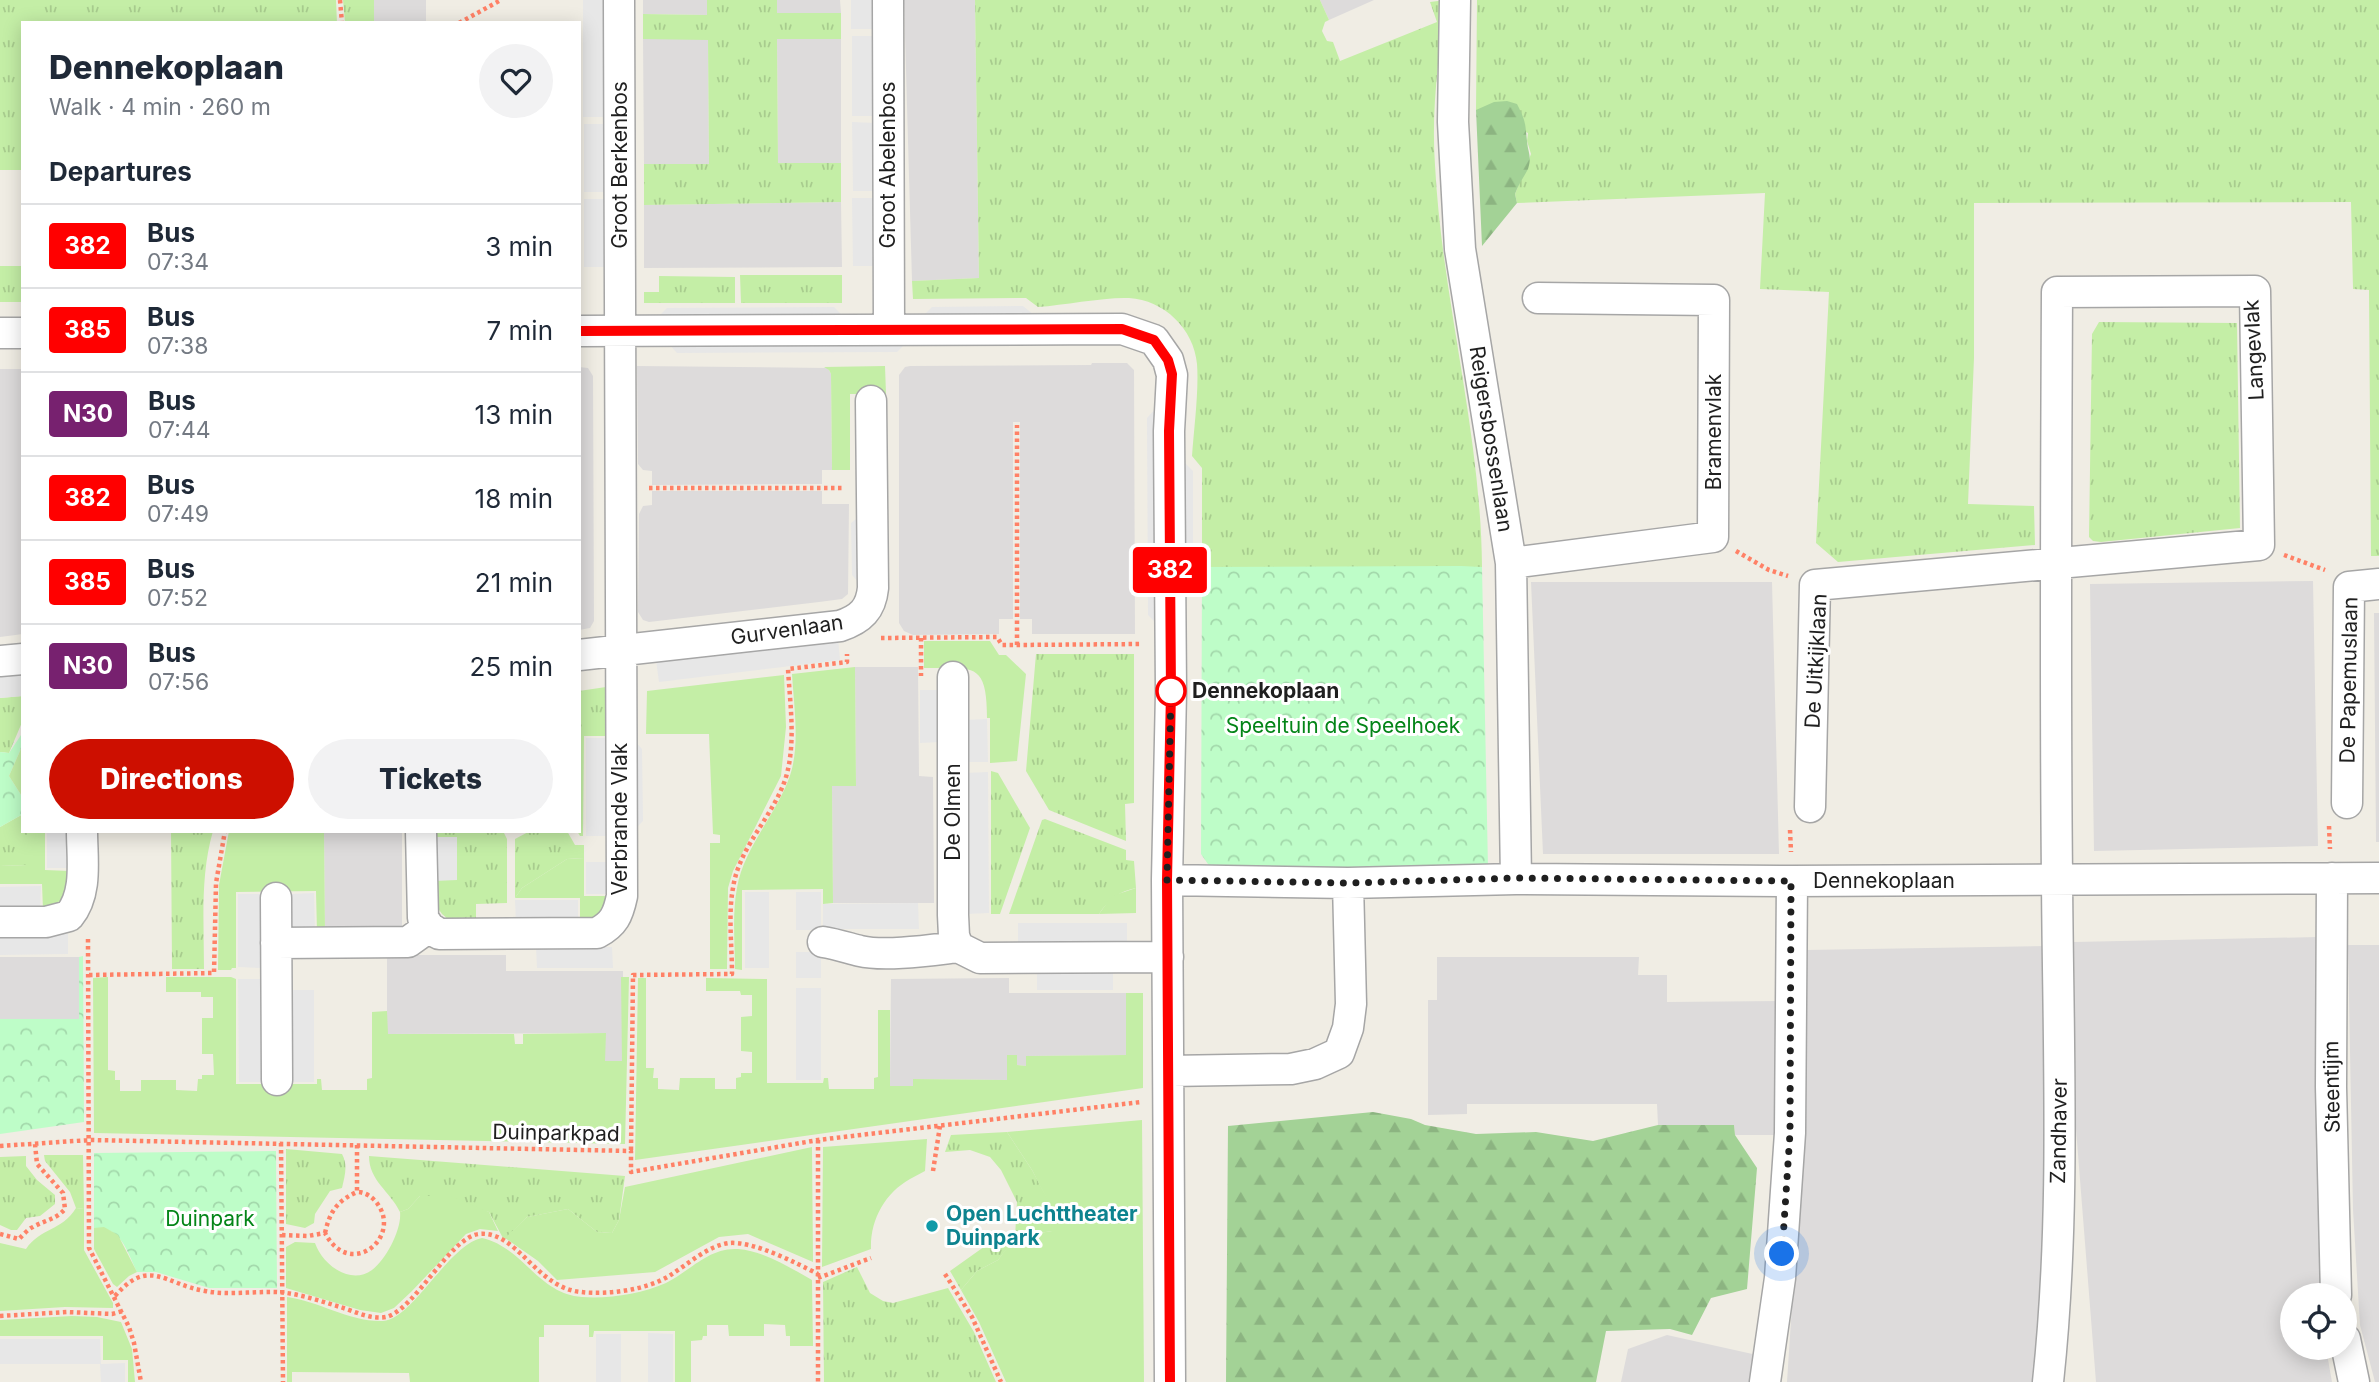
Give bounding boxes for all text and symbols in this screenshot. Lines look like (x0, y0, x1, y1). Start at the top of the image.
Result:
button: heart (479, 44, 553, 118)
text: Dennekoplaan (49, 47, 284, 87)
street label: Groot Berkenbos (607, 81, 632, 249)
street label: Groot Abelenbos (875, 81, 900, 249)
text: Walk · 4 min · 260 m (49, 93, 271, 121)
text: Departures (49, 156, 192, 187)
text: Bus (147, 217, 195, 248)
text: 382 (64, 231, 111, 260)
text: 3 min (485, 231, 553, 262)
text: 07:34 (147, 248, 209, 276)
street label: Langevlak (2238, 298, 2269, 401)
text: Bus (147, 301, 195, 332)
text: 385 (64, 315, 111, 344)
text: 7 min (487, 315, 553, 346)
text: 07:38 (147, 332, 208, 360)
street label: Reigersbossenlaan (1464, 344, 1519, 534)
street label: Bramenvlak (1701, 373, 1726, 490)
text: Bus (148, 385, 196, 416)
text: N30 (63, 399, 113, 428)
text: 13 min (475, 399, 553, 430)
text: 07:44 (148, 416, 211, 444)
text: Bus (147, 469, 195, 500)
text: 382 (64, 483, 111, 512)
text: 18 min (475, 483, 553, 514)
text: 07:49 (147, 500, 209, 528)
line badge: 382 (1130, 547, 1210, 593)
text: Bus (147, 553, 195, 584)
text: 382 (1147, 555, 1193, 584)
text: 385 (64, 567, 111, 596)
text: 21 min (475, 567, 553, 598)
text: 07:52 (147, 584, 208, 612)
street label: De Uitkijklaan (1799, 593, 1832, 729)
street label: De Papemuslaan (2335, 596, 2362, 763)
street label: Gurvenlaan (729, 609, 845, 650)
text: Bus (148, 637, 196, 668)
text: N30 (63, 651, 113, 680)
text: 25 min (470, 651, 553, 682)
text: 07:56 (148, 668, 209, 696)
marker: Dennekoplaan (1156, 676, 1186, 706)
place label: Dennekoplaan (1192, 678, 1339, 703)
park label: Speeltuin de Speelhoek (1226, 713, 1461, 738)
button: Directions (49, 739, 294, 819)
button: Tickets (308, 739, 553, 819)
street label: Verbrande Vlak (607, 742, 632, 895)
street label: De Olmen (940, 763, 965, 861)
street label: Dennekoplaan (1813, 868, 1955, 893)
street label: Steentijm (2318, 1041, 2345, 1133)
street label: Zandhaver (2045, 1078, 2072, 1184)
street label: Duinparkpad (492, 1119, 620, 1146)
place label: Open Luchttheater Duinpark (946, 1201, 1138, 1250)
park label: Duinpark (165, 1206, 255, 1231)
marker: Open Luchttheater Duinpark (924, 1218, 940, 1234)
your location (1764, 1236, 1799, 1271)
map controls (2280, 1283, 2357, 1360)
button: locate (2280, 1283, 2357, 1360)

